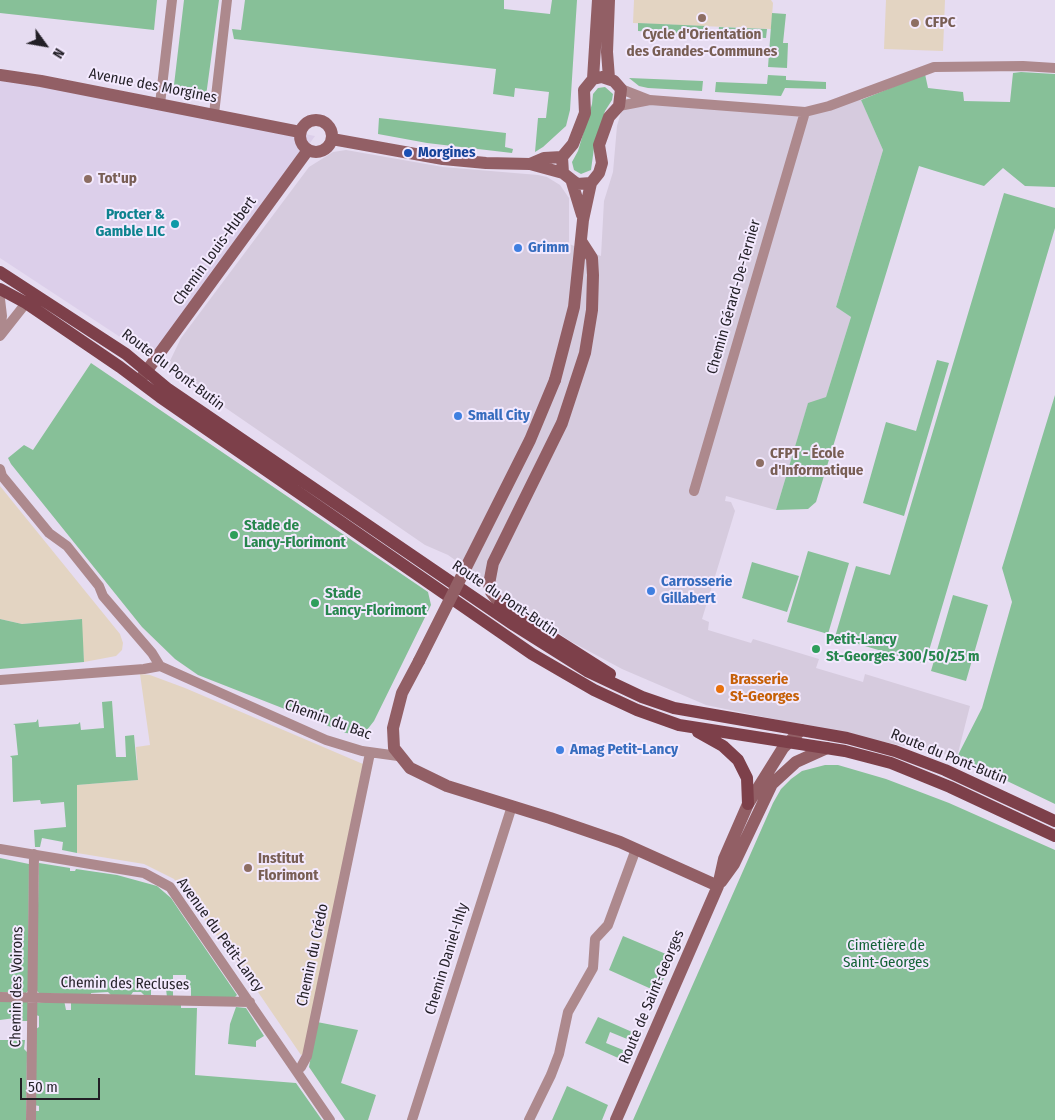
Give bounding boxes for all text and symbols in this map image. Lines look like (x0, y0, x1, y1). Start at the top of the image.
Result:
marker: Cycle d'Orientation des Grandes-Communes (696, 12, 708, 24)
place label: CFPC (925, 14, 955, 32)
marker: CFPC (909, 17, 921, 29)
north arrow (20, 20, 70, 70)
place label: Cycle d'Orientation des Grandes-Communes (627, 26, 777, 61)
text: N (49, 45, 68, 61)
street label: Avenue des Morgines (87, 65, 219, 107)
place label: Morgines (418, 144, 476, 162)
marker: Morgines (402, 147, 414, 159)
place label: Tot'up (98, 170, 137, 188)
marker: Tot'up (82, 173, 94, 185)
street label: Chemin Louis-Hubert (170, 193, 260, 309)
place label: Procter & Gamble LIC (95, 206, 165, 241)
marker: Procter & Gamble LIC (169, 218, 181, 230)
street label: Chemin Gérard-De-Ternier (703, 218, 765, 376)
place label: Grimm (528, 239, 569, 257)
marker: Grimm (512, 242, 524, 254)
street label: Route du Pont-Butin (118, 325, 228, 415)
place label: Small City (468, 407, 530, 425)
marker: Small City (452, 410, 464, 422)
place label: CFPT - École d'Informatique (770, 445, 863, 480)
marker: CFPT - École d'Informatique (754, 457, 766, 469)
place label: Stade de Lancy-Florimont (244, 517, 346, 552)
marker: Stade de Lancy-Florimont (228, 529, 240, 541)
street label: Route du Pont-Butin (448, 557, 562, 641)
place label: Carrosserie Gillabert (661, 573, 732, 608)
place label: Stade Lancy-Florimont (325, 585, 427, 620)
marker: Carrosserie Gillabert (645, 585, 657, 597)
marker: Stade Lancy-Florimont (309, 597, 321, 609)
place label: Petit-Lancy St-Georges 300/50/25 m (826, 631, 979, 666)
marker: Petit-Lancy St-Georges 300/50/25 m (810, 643, 822, 655)
place label: Brasserie St-Georges (730, 671, 799, 706)
marker: Brasserie St-Georges (714, 683, 726, 695)
street label: Chemin du Bac (282, 696, 374, 744)
street label: Route du Pont-Butin (888, 725, 1010, 789)
place label: Amag Petit-Lancy (570, 741, 678, 759)
marker: Amag Petit-Lancy (554, 744, 566, 756)
place label: Institut Florimont (258, 850, 318, 885)
marker: Institut Florimont (242, 862, 254, 874)
street label: Avenue du Petit-Lancy (173, 875, 267, 995)
street label: Chemin Daniel-Ihly (421, 901, 473, 1017)
street label: Chemin du Crédo (293, 902, 333, 1008)
street label: Chemin des Voirons (7, 926, 27, 1048)
street label: Route de Saint-Georges (616, 927, 688, 1067)
park label: Cimetière de Saint-Georges (843, 937, 929, 972)
street label: Chemin des Recluses (60, 974, 190, 994)
scale bar (22, 1068, 102, 1100)
text: 50 m (28, 1078, 58, 1096)

